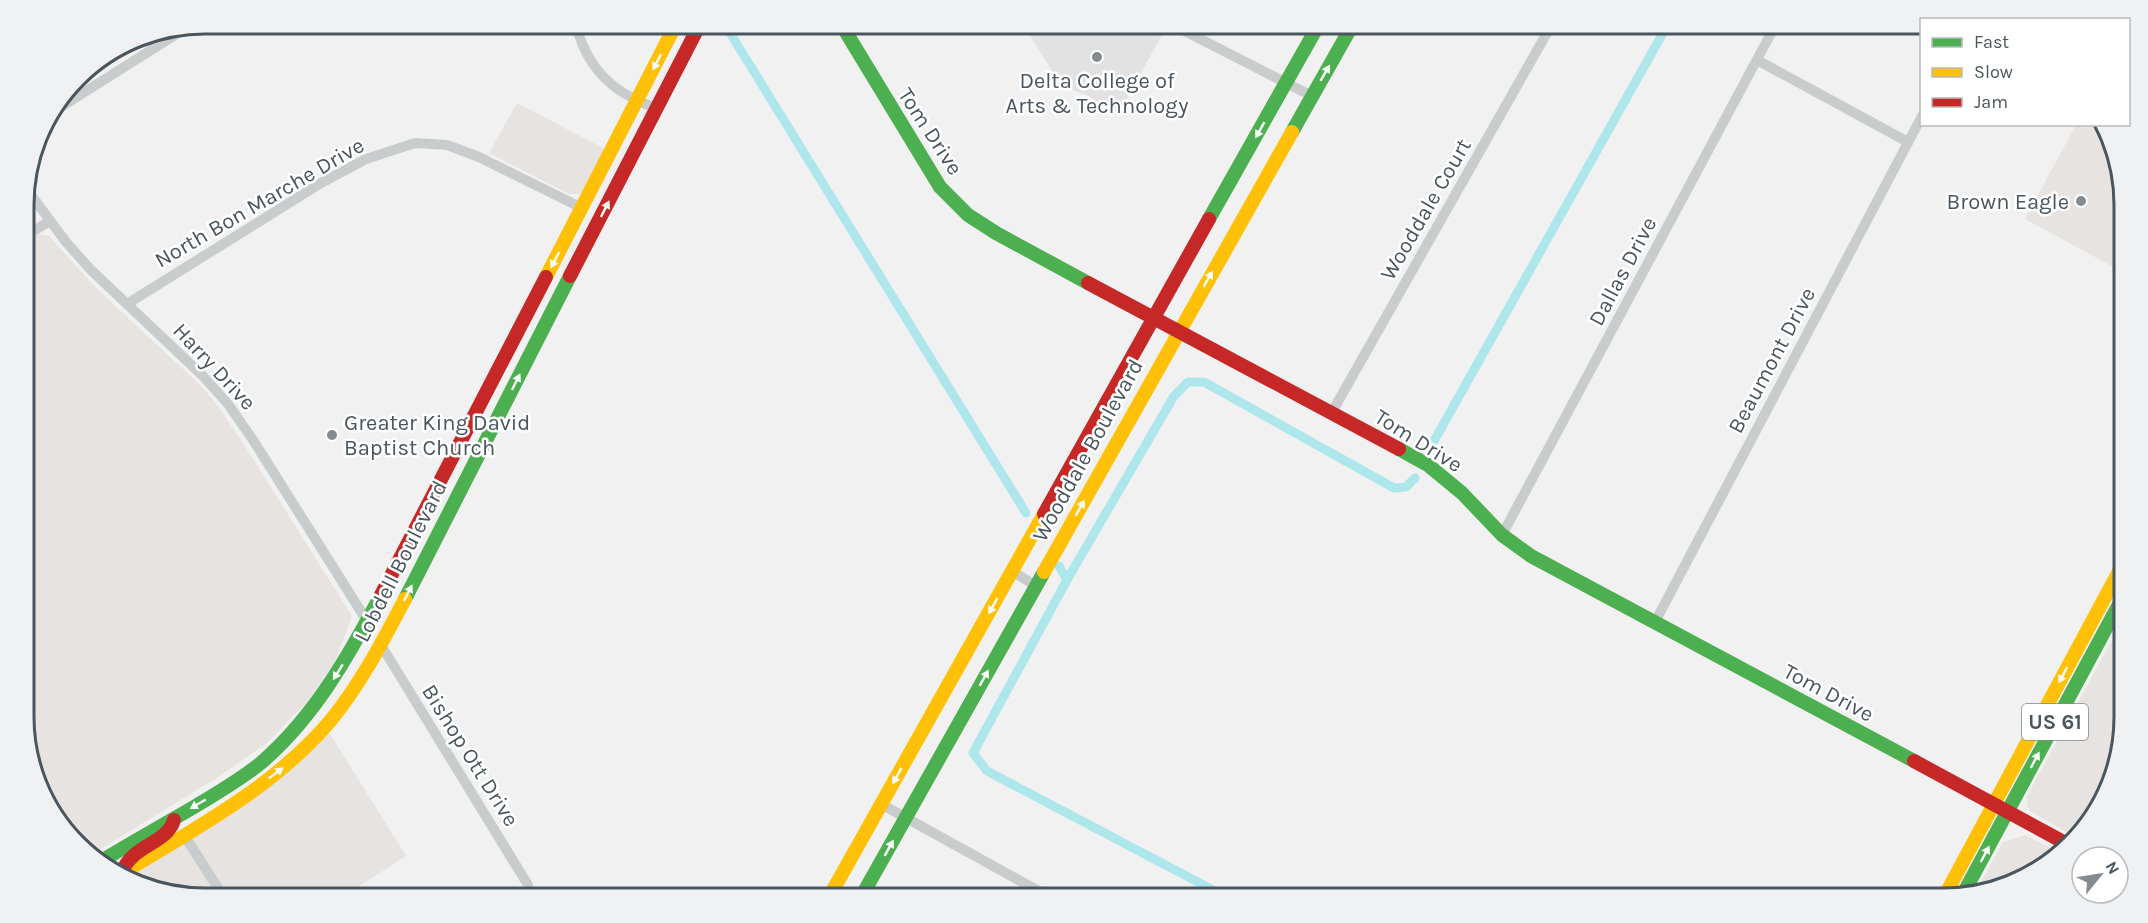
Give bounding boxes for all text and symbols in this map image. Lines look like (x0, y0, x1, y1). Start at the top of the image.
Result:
legend (1920, 18, 2130, 126)
text: Fast (1974, 31, 2009, 53)
marker: Delta College of Arts & Technology (1090, 50, 1104, 64)
one-way arrow (652, 53, 662, 70)
text: Slow (1974, 61, 2013, 83)
one-way arrow (1320, 65, 1331, 81)
place label: Delta College of Arts & Technology (1006, 68, 1188, 119)
street label: Tom Drive (892, 83, 968, 180)
text: Jam (1974, 91, 2008, 113)
one-way arrow (1255, 122, 1265, 139)
street label: North Bon Marche Drive (150, 132, 369, 273)
street label: Wooddale Court (1375, 134, 1477, 285)
place label: Brown Eagle (1947, 189, 2069, 215)
marker: Brown Eagle (2074, 194, 2088, 208)
one-way arrow (600, 200, 610, 217)
street label: Dallas Drive (1583, 213, 1662, 330)
one-way arrow (550, 251, 560, 269)
one-way arrow (1203, 270, 1213, 287)
street label: Beaumont Drive (1723, 283, 1821, 438)
street label: Harry Drive (167, 318, 261, 416)
street label: Wooddale Boulevard (1027, 355, 1149, 546)
one-way arrow (510, 373, 520, 391)
street label: Tom Drive (1370, 404, 1467, 478)
place label: Greater King David Baptist Church (344, 410, 530, 461)
marker: Greater King David Baptist Church (325, 428, 339, 442)
street label: Lobdell Boulevard (349, 476, 453, 647)
one-way arrow (1074, 499, 1084, 516)
one-way arrow (403, 584, 413, 601)
one-way arrow (988, 598, 998, 615)
street label: Tom Drive (1779, 658, 1878, 727)
one-way arrow (332, 664, 343, 680)
one-way arrow (2058, 666, 2068, 683)
one-way arrow (979, 670, 990, 686)
street label: Bishop Ott Drive (416, 680, 524, 831)
road number: US 61 (2022, 704, 2088, 740)
one-way arrow (2031, 751, 2040, 768)
one-way arrow (267, 767, 283, 779)
one-way arrow (892, 768, 902, 785)
one-way arrow (189, 799, 206, 809)
one-way arrow (884, 839, 894, 856)
one-way arrow (1980, 845, 1990, 862)
north arrow (2070, 845, 2130, 905)
text: N (2101, 858, 2124, 877)

